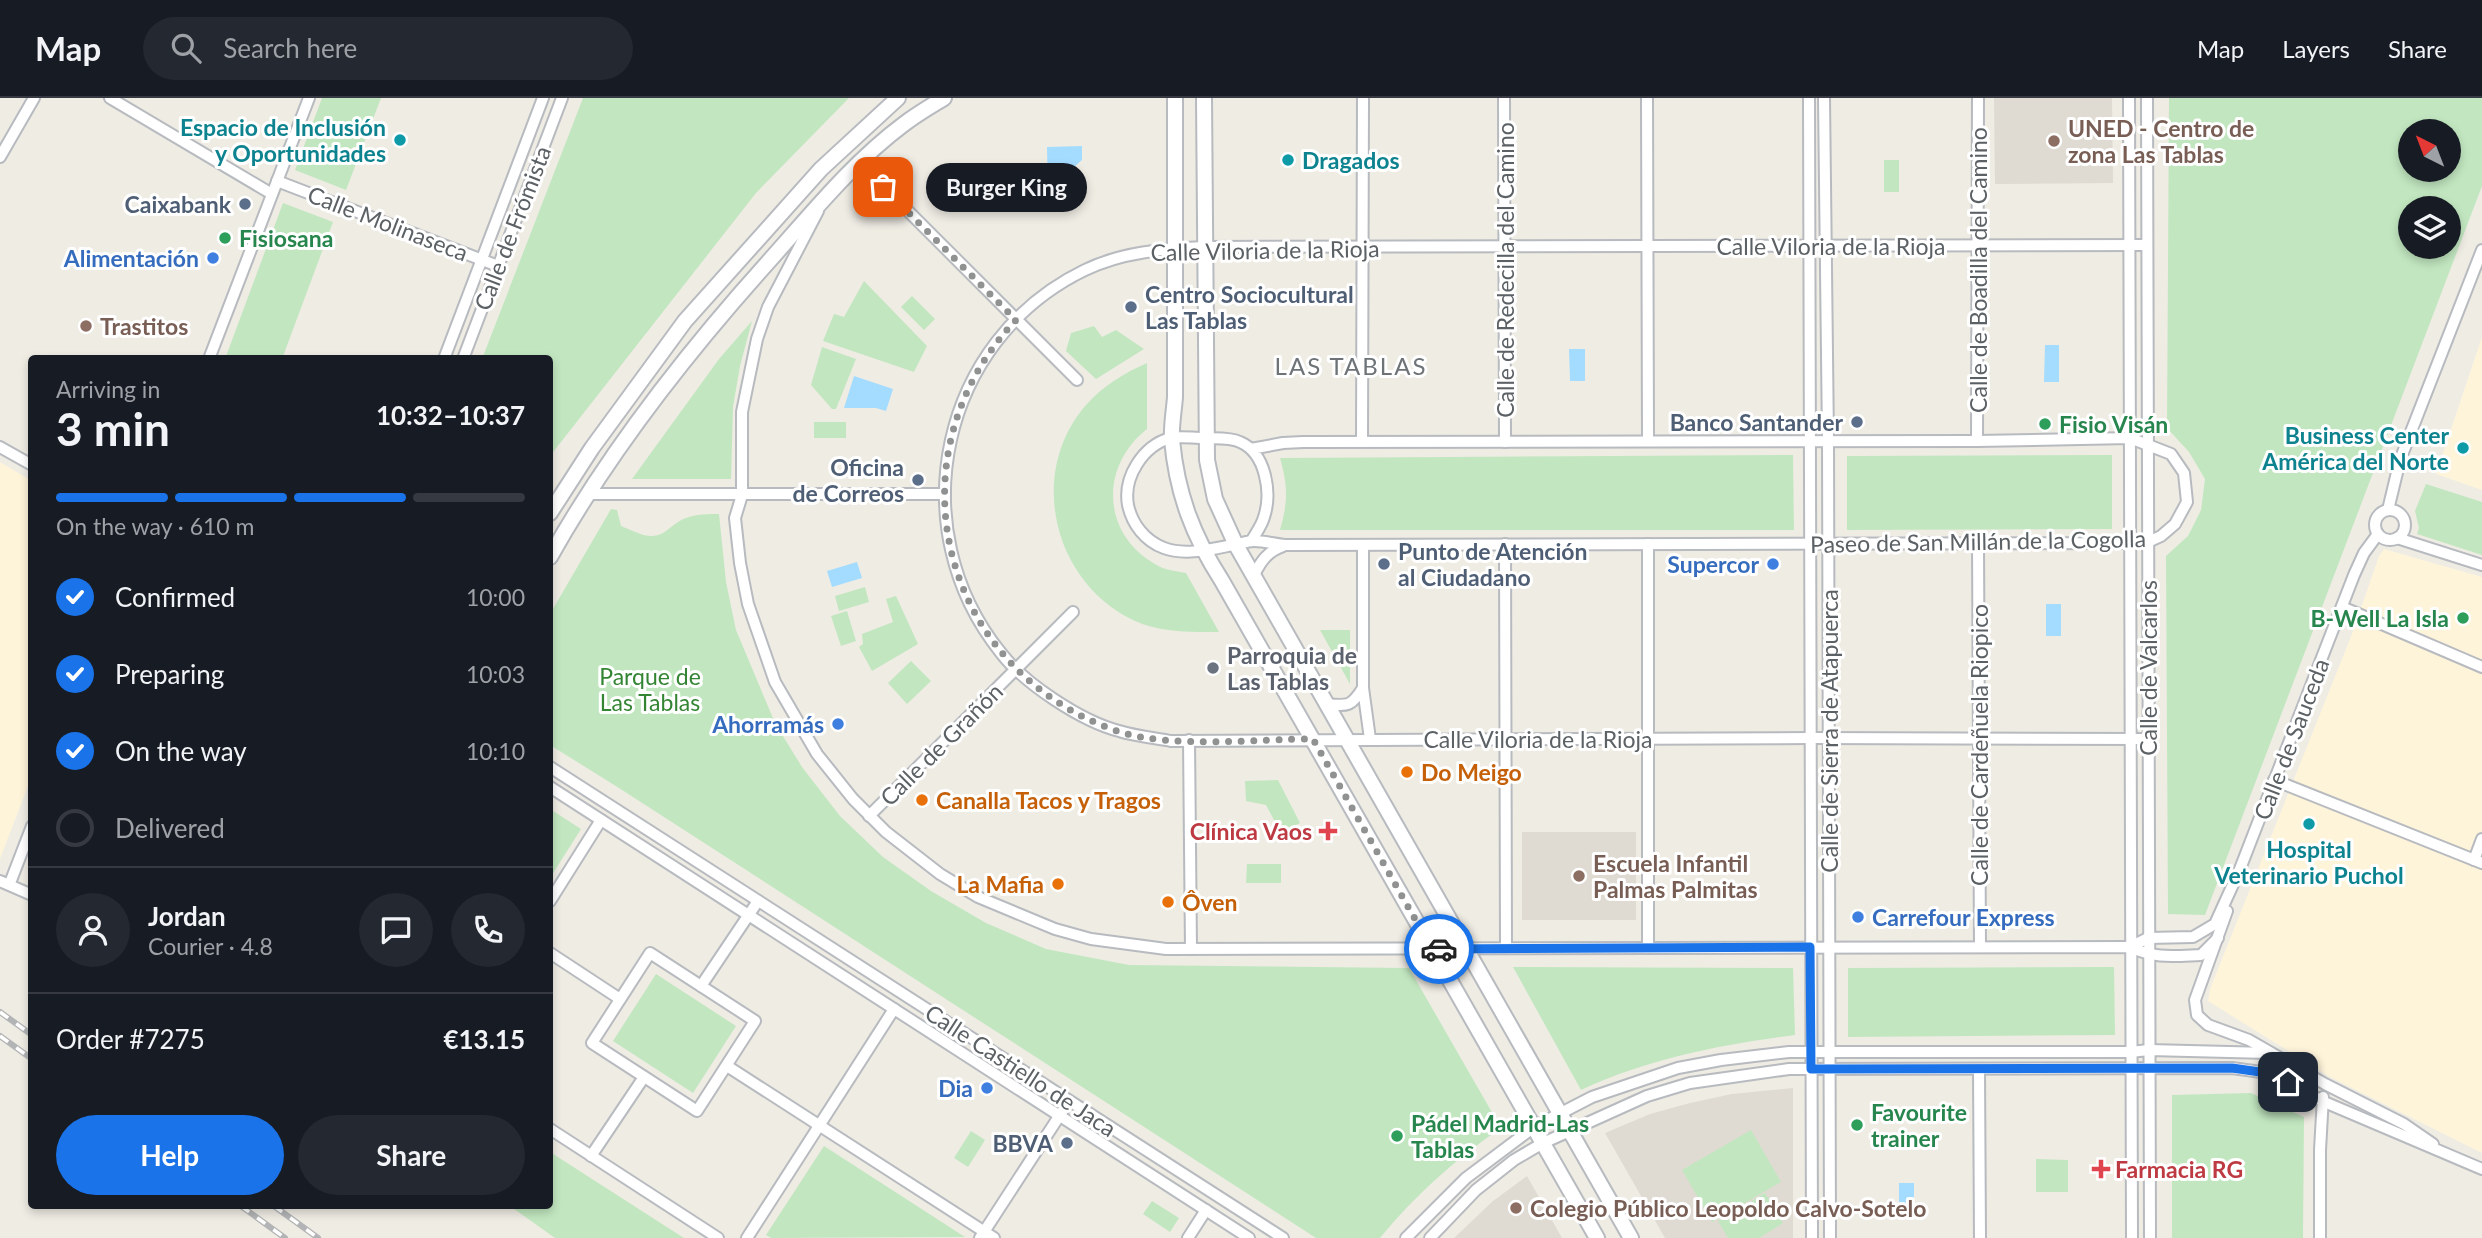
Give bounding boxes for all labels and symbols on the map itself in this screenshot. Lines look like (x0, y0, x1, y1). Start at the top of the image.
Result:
place label: Espacio de Inclusión y Oportunidades (180, 113, 386, 167)
place label: UNED - Centro de zona Las Tablas (2068, 114, 2254, 168)
north arrow (2398, 119, 2460, 182)
street label: Calle de Redecilla del Camino (1491, 122, 1519, 418)
street label: Calle de Boadilla del Camino (1964, 127, 1992, 413)
marker: Espacio de Inclusión y Oportunidades (392, 132, 408, 148)
marker: UNED - Centro de zona Las Tablas (2046, 133, 2062, 149)
street label: Calle de Frómista (468, 142, 556, 314)
place label: Dragados (1302, 146, 1400, 174)
marker: Dragados (1280, 152, 1296, 168)
pin (853, 157, 913, 217)
callout: Burger King (925, 162, 1086, 212)
street label: Calle Molinaseca (304, 180, 472, 266)
place label: Caixabank (125, 190, 232, 218)
marker: Caixabank (237, 196, 253, 212)
place label: Fisiosana (239, 224, 333, 252)
marker: Fisiosana (217, 230, 233, 246)
street label: Calle Viloria de la Rioja (1716, 232, 1946, 260)
street label: Calle Viloria de la Rioja (1150, 234, 1380, 266)
place label: Alimentación (63, 244, 199, 272)
marker: Alimentación (205, 250, 221, 266)
place label: Centro Sociocultural Las Tablas (1145, 280, 1354, 334)
marker: Centro Sociocultural Las Tablas (1123, 299, 1139, 315)
place label: Trastitos (100, 312, 188, 340)
marker: Trastitos (78, 318, 94, 334)
district label: LAS TABLAS (1275, 351, 1427, 380)
place label: Banco Santander (1670, 408, 1843, 436)
place label: Fisio Visán (2059, 410, 2168, 438)
marker: Banco Santander (1849, 414, 1865, 430)
marker: Fisio Visán (2037, 416, 2053, 432)
place label: Business Center América del Norte (2261, 421, 2449, 475)
marker: Business Center América del Norte (2455, 440, 2471, 456)
place label: Oficina de Correos (792, 453, 904, 507)
marker: Oficina de Correos (910, 472, 926, 488)
street label: Paseo de San Millán de la Cogolla (1810, 524, 2146, 558)
place label: Punto de Atención al Ciudadano (1398, 537, 1587, 591)
place label: Supercor (1667, 550, 1759, 578)
marker: Punto de Atención al Ciudadano (1376, 556, 1392, 572)
marker: Supercor (1765, 556, 1781, 572)
street label: Calle de Valcarlos (2134, 580, 2162, 756)
street label: Calle de Sierra de Atapuerca (1815, 589, 1843, 873)
street label: Calle de Cardeñuela Riopico (1965, 604, 1993, 886)
place label: B-Well La Isla (2310, 604, 2449, 632)
marker: B-Well La Isla (2455, 610, 2471, 626)
place label: Parroquia de Las Tablas (1227, 641, 1357, 695)
street label: Calle de Sauceda (2247, 654, 2335, 824)
marker: Parroquia de Las Tablas (1205, 660, 1221, 676)
park label: Parque de Las Tablas (599, 662, 701, 716)
street label: Calle de Grañón (874, 677, 1008, 811)
place label: Ahorramás (711, 710, 824, 738)
marker: Ahorramás (830, 716, 846, 732)
street label: Calle Viloria de la Rioja (1423, 725, 1653, 753)
place label: Do Meigo (1421, 758, 1522, 786)
marker: Do Meigo (1399, 764, 1415, 780)
place label: Canalla Tacos y Tragos (936, 786, 1161, 814)
marker: Canalla Tacos y Tragos (914, 792, 930, 808)
marker: Hospital Veterinario Puchol (2301, 816, 2317, 832)
place label: Clínica Vaos (1190, 817, 1312, 845)
marker: Clínica Vaos (1318, 821, 1338, 841)
place label: Hospital Veterinario Puchol (2213, 835, 2404, 889)
place label: Escuela Infantil Palmas Palmitas (1593, 849, 1758, 903)
marker: Escuela Infantil Palmas Palmitas (1571, 868, 1587, 884)
place label: La Mafia (956, 870, 1044, 898)
marker: La Mafia (1050, 876, 1066, 892)
place label: Ôven (1182, 888, 1238, 916)
marker: Ôven (1160, 894, 1176, 910)
place label: Carrefour Express (1872, 903, 2055, 931)
marker: Carrefour Express (1850, 909, 1866, 925)
courier (1404, 914, 1474, 984)
street label: Calle Castiello de Jaca (920, 998, 1122, 1142)
pin (2258, 1052, 2318, 1112)
place label: Dia (938, 1074, 973, 1102)
marker: Dia (979, 1080, 995, 1096)
place label: Favourite trainer (1871, 1098, 1967, 1152)
place label: Pádel Madrid-Las Tablas (1411, 1109, 1589, 1163)
marker: Favourite trainer (1849, 1117, 1865, 1133)
marker: Pádel Madrid-Las Tablas (1389, 1128, 1405, 1144)
place label: BBVA (992, 1129, 1054, 1157)
marker: BBVA (1059, 1135, 1075, 1151)
place label: Farmacia RG (2115, 1155, 2243, 1183)
marker: Farmacia RG (2093, 1161, 2109, 1177)
place label: Colegio Público Leopoldo Calvo-Sotelo (1530, 1194, 1927, 1222)
marker: Colegio Público Leopoldo Calvo-Sotelo (1508, 1200, 1524, 1216)

